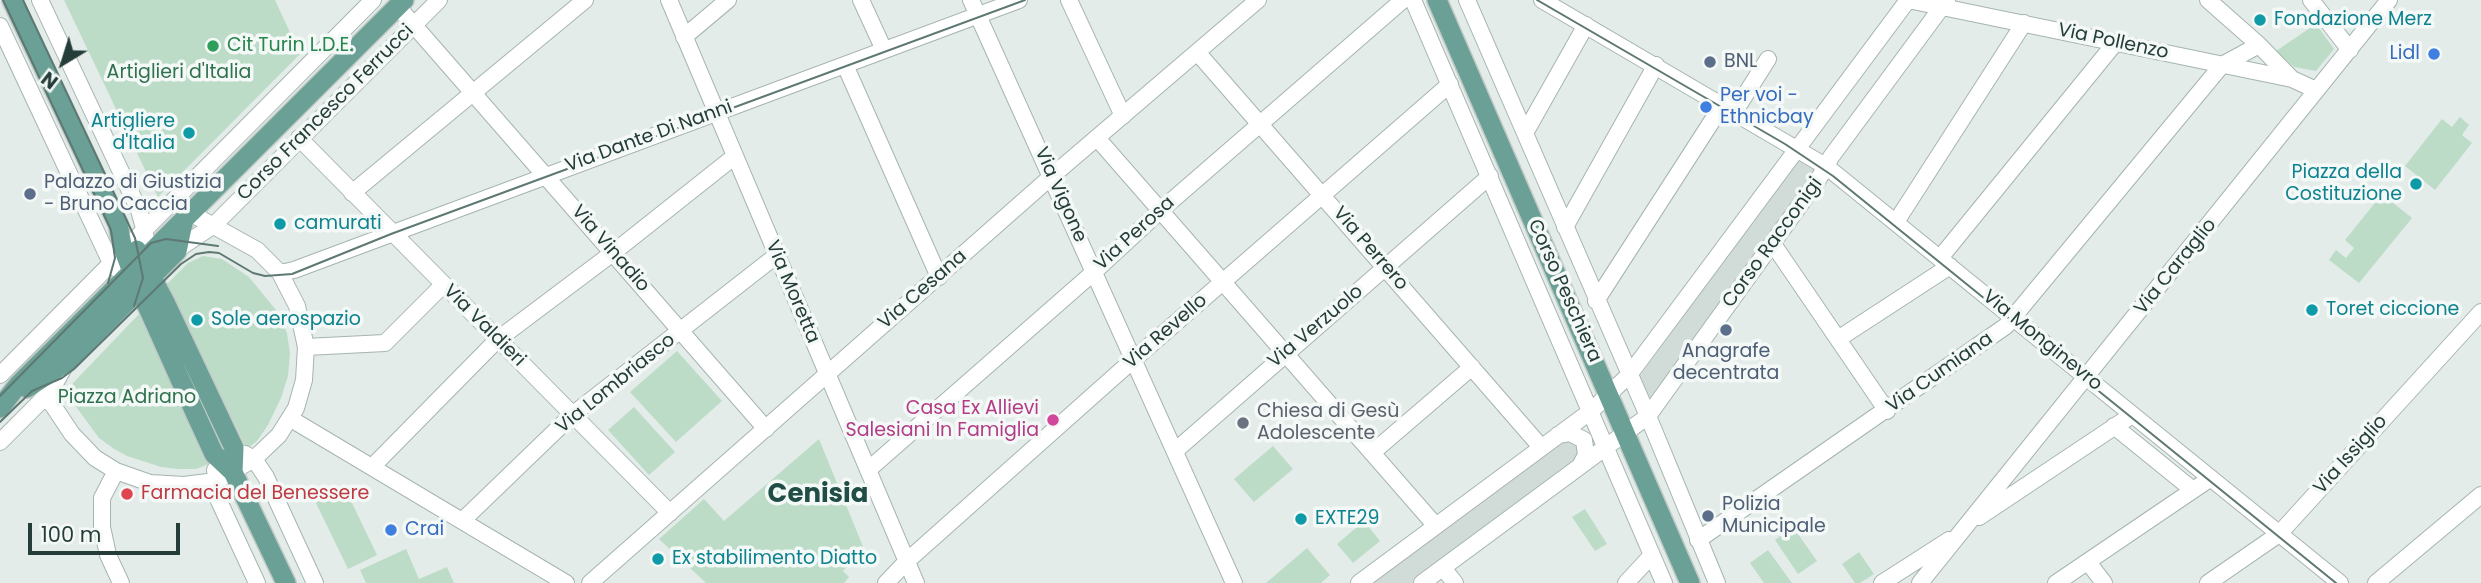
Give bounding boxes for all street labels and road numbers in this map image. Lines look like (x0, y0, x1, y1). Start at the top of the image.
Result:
street label: Via Pollenzo (2056, 19, 2170, 65)
street label: Corso Francesco Ferrucci (233, 20, 419, 206)
street label: Via Dante Di Nanni (562, 96, 736, 178)
street label: Via Vigone (1029, 144, 1091, 246)
street label: Corso Racconigi (1718, 174, 1828, 312)
street label: Via Perosa (1090, 192, 1180, 276)
street label: Via Vinadio (566, 201, 654, 297)
street label: Via Perrero (1327, 202, 1413, 296)
street label: Via Caraglio (2130, 214, 2222, 320)
street label: Corso Peschiera (1522, 216, 1606, 366)
street label: Via Moretta (760, 237, 824, 347)
street label: Via Cesana (874, 245, 972, 335)
street label: Via Valdieri (438, 280, 530, 372)
street label: Via Verzuolo (1264, 281, 1368, 373)
street label: Via Monginevro (1978, 286, 2106, 396)
street label: Via Revello (1120, 290, 1212, 374)
street label: Via Cumiana (1883, 328, 1997, 418)
street label: Via Lombriasco (552, 329, 680, 439)
street label: Via Issiglio (2309, 411, 2393, 499)

